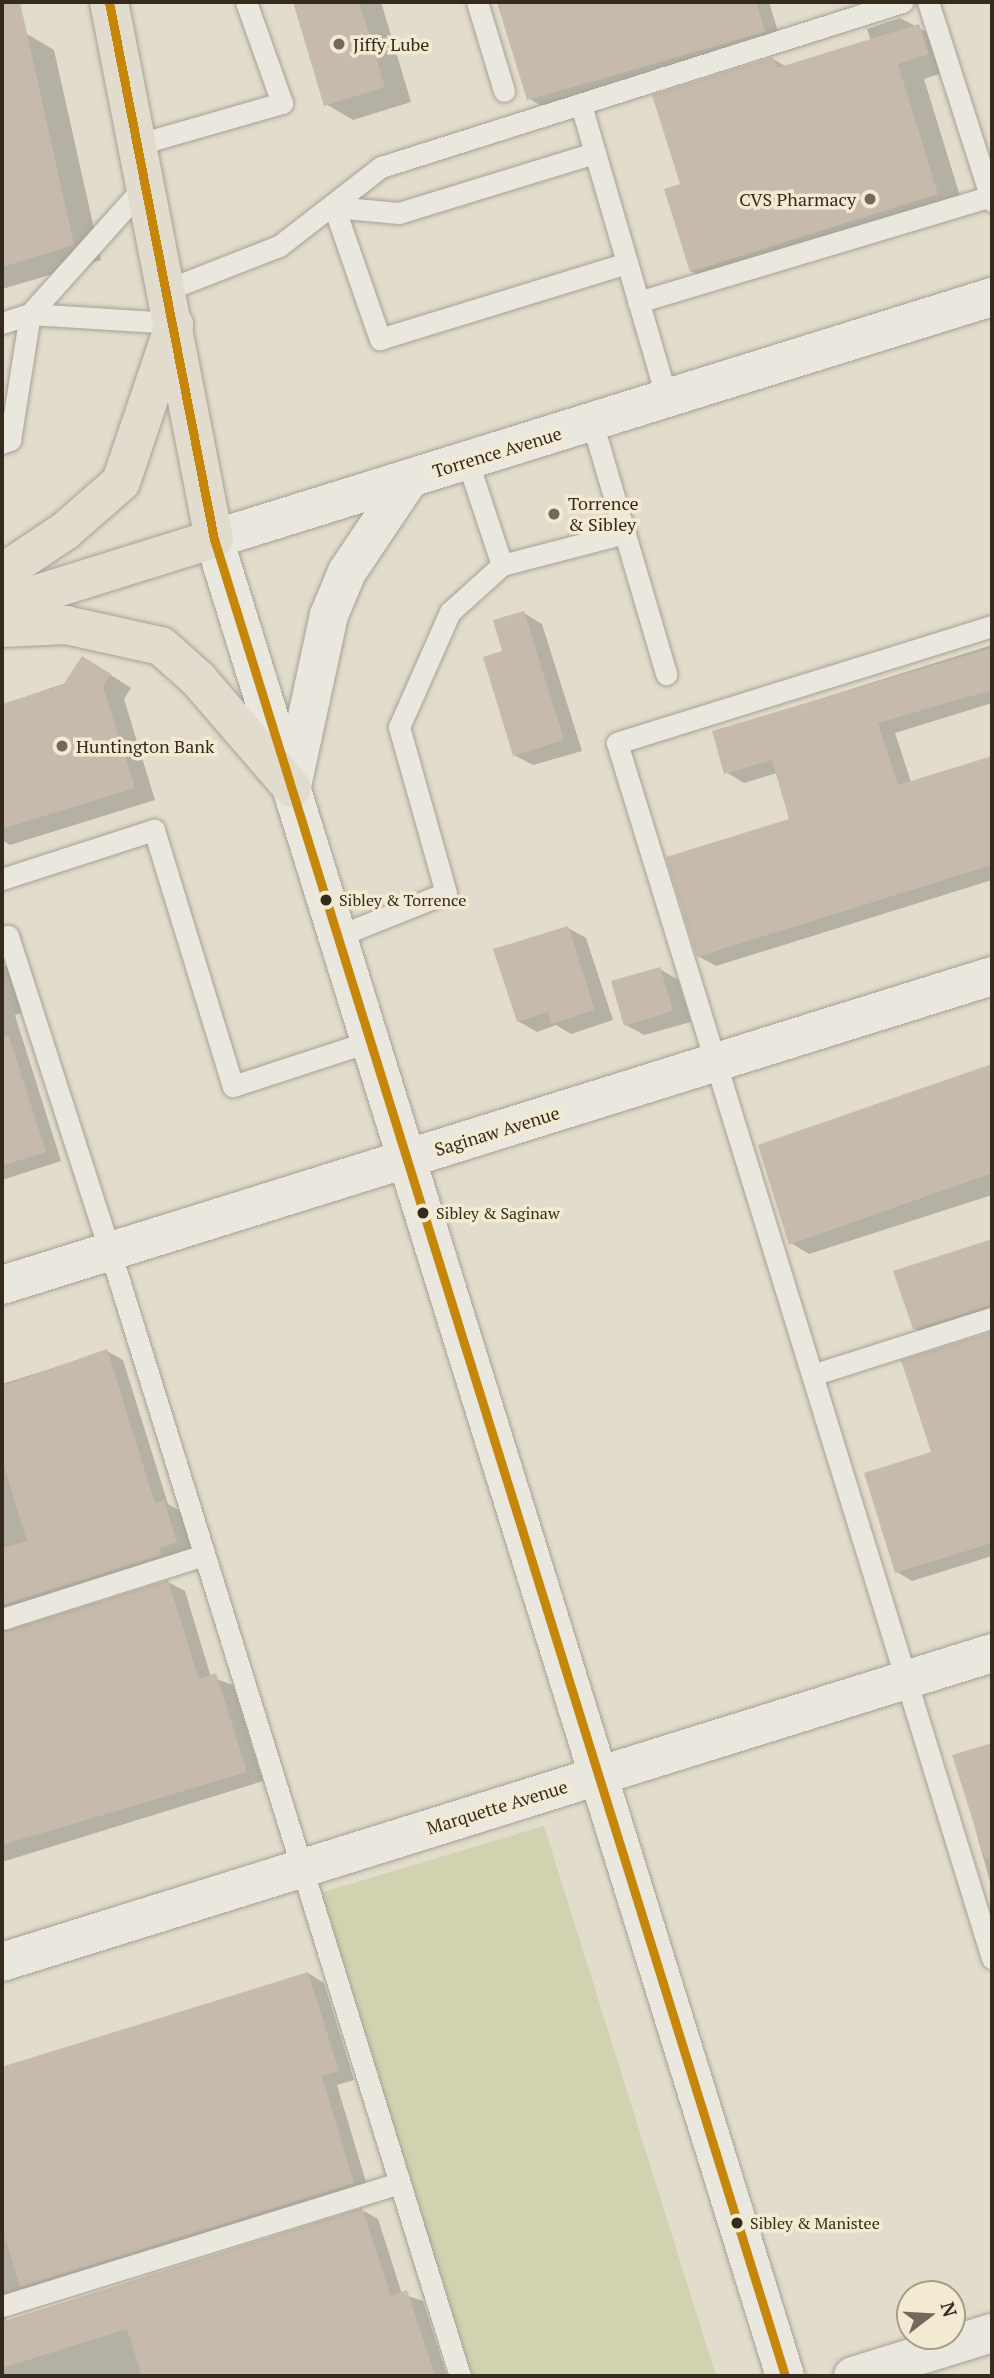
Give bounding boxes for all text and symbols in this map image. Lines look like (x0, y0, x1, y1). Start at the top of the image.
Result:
place label: Jiffy Lube (353, 33, 429, 55)
marker: Jiffy Lube (331, 36, 347, 52)
place label: CVS Pharmacy (739, 188, 856, 210)
marker: CVS Pharmacy (862, 191, 878, 207)
street label: Torrence Avenue (430, 422, 564, 482)
place label: Torrence & Sibley (568, 493, 639, 536)
marker: Torrence & Sibley (546, 506, 562, 522)
place label: Huntington Bank (76, 735, 214, 757)
marker: Huntington Bank (54, 738, 70, 754)
place label: Sibley & Torrence (339, 890, 466, 910)
marker: Sibley & Torrence (319, 893, 333, 907)
street label: Saginaw Avenue (432, 1102, 562, 1160)
place label: Sibley & Saginaw (436, 1203, 560, 1223)
marker: Sibley & Saginaw (416, 1206, 430, 1220)
street label: Marquette Avenue (424, 1775, 570, 1839)
place label: Sibley & Manistee (750, 2213, 880, 2233)
marker: Sibley & Manistee (730, 2216, 744, 2230)
north arrow (896, 2280, 966, 2350)
text: N (936, 2299, 964, 2320)

